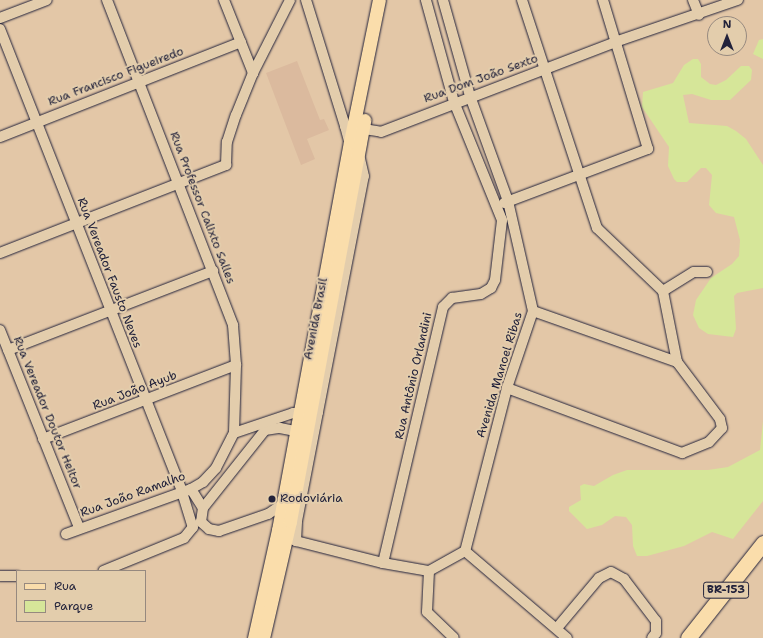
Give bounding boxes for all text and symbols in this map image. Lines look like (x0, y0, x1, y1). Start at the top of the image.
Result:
north arrow (707, 16, 747, 56)
text: N (723, 17, 731, 32)
street label: Rua Francisco Figueiredo (46, 44, 186, 110)
street label: Rua Dom João Sexto (422, 52, 540, 106)
street label: Rua Professor Calixto Salles (166, 130, 238, 286)
street label: Rua Vereador Fausto Neves (74, 196, 144, 350)
street label: Avenida Brasil (301, 277, 331, 361)
street label: Avenida Manoel Ribas (474, 310, 526, 440)
street label: Rua Antônio Orlandini (392, 311, 436, 441)
street label: Rua Vereador Doutor Heitor (10, 335, 84, 491)
street label: Rua João Ayub (91, 368, 179, 414)
street label: Rua João Ramalho (78, 469, 188, 521)
place label: Rodoviária (280, 492, 343, 506)
marker: Rodoviária (267, 494, 277, 504)
legend (16, 570, 146, 622)
text: Rua (54, 578, 76, 594)
road number: BR-153 (703, 581, 749, 599)
text: Parque (54, 598, 93, 614)

